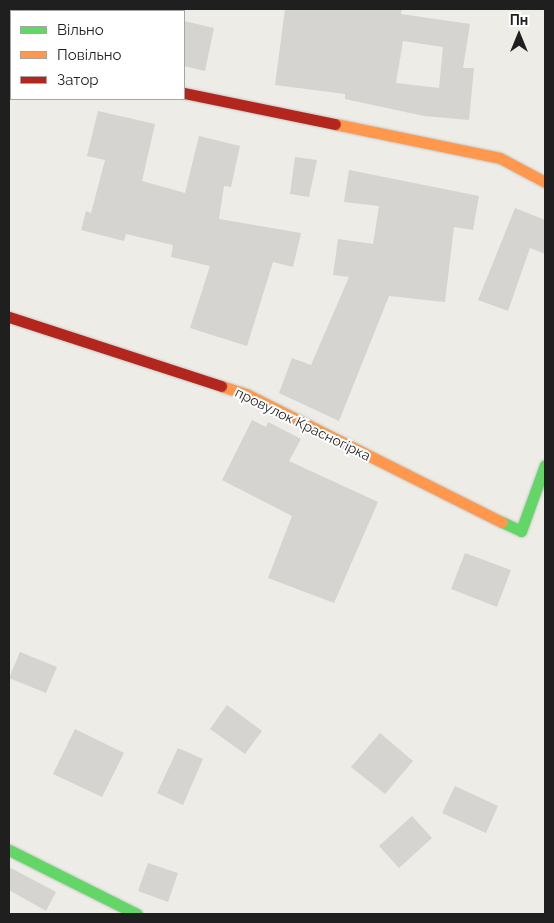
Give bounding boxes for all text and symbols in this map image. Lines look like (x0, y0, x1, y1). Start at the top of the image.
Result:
legend (10, 10, 185, 100)
north arrow (494, 10, 544, 60)
text: Пн (510, 12, 528, 28)
text: Вільно (57, 21, 104, 39)
text: Повільно (57, 46, 121, 64)
text: Затор (57, 71, 99, 89)
street label: провулок Красногірка (232, 384, 374, 464)

